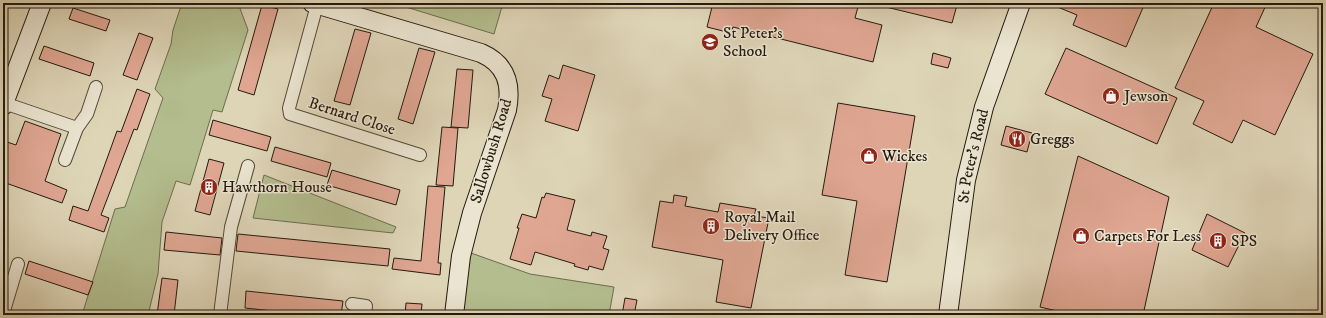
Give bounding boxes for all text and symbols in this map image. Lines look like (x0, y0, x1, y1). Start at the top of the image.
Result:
place label: St Peter's School (723, 23, 783, 61)
school or university icon: St Peter's School (700, 32, 720, 52)
shop icon: Jewson (1101, 86, 1121, 106)
place label: Jewson (1122, 86, 1169, 106)
street label: Bernard Close (306, 93, 398, 140)
street label: Sallowbush Road (466, 96, 516, 206)
street label: St Peter's Road (953, 107, 993, 204)
restaurant icon: Greggs (1007, 129, 1027, 149)
place label: Greggs (1030, 129, 1075, 149)
shop icon: Wickes (859, 146, 879, 166)
place label: Wickes (881, 146, 927, 166)
building icon: Hawthorn House (199, 177, 219, 197)
place label: Hawthorn House (222, 177, 332, 197)
place label: Royal Mail Delivery Office (724, 207, 820, 245)
building icon: Royal Mail Delivery Office (701, 216, 721, 236)
shop icon: Carpets For Less (1071, 226, 1091, 246)
place label: Carpets For Less (1094, 226, 1201, 246)
building icon: SPS (1208, 231, 1228, 251)
place label: SPS (1231, 231, 1257, 251)

